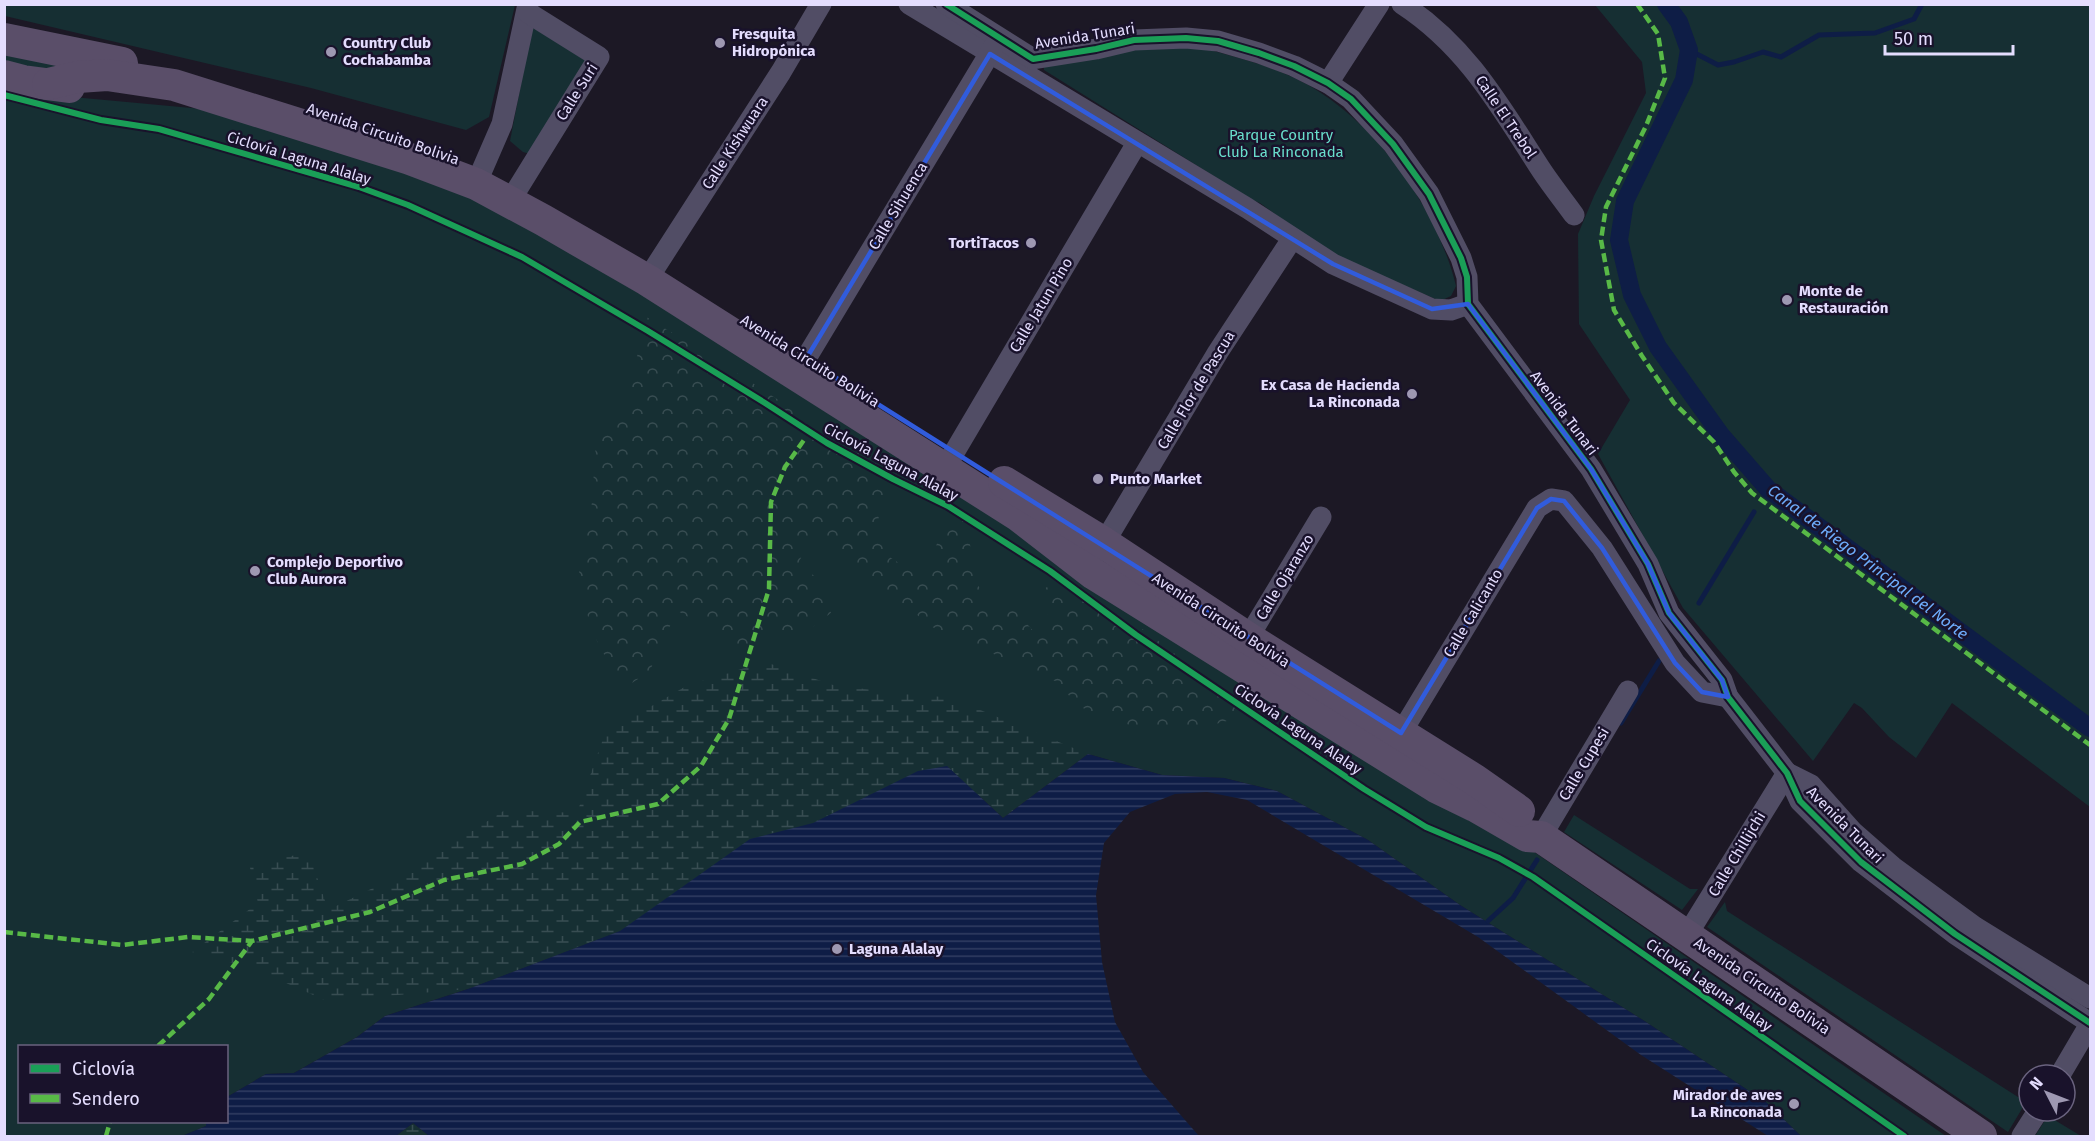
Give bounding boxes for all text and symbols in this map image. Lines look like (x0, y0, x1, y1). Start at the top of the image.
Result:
scale bar (1885, 18, 2012, 56)
street label: Avenida Tunari (1034, 19, 1136, 53)
place label: Fresquita Hidropónica (732, 25, 815, 60)
text: 50 m (1894, 28, 1933, 50)
place label: Country Club Cochabamba (343, 34, 431, 69)
marker: Fresquita Hidropónica (713, 36, 727, 50)
marker: Country Club Cochabamba (324, 45, 338, 59)
street label: Calle Suri (552, 60, 602, 124)
street label: Calle El Trebol (1472, 72, 1541, 162)
street label: Calle Kishwuara (698, 93, 772, 193)
street label: Avenida Circuito Bolivia (304, 99, 462, 169)
park label: Parque Country Club La Rinconada (1218, 126, 1344, 161)
street label: Ciclovía Laguna Alalay (225, 127, 374, 189)
street label: Calle Sihuenca (865, 159, 931, 253)
place label: TortiTacos (948, 234, 1019, 252)
marker: TortiTacos (1024, 236, 1038, 250)
street label: Calle Jatun Pino (1006, 254, 1076, 356)
place label: Monte de Restauración (1799, 282, 1889, 317)
marker: Monte de Restauración (1780, 293, 1794, 307)
street label: Avenida Circuito Bolivia (737, 311, 883, 411)
street label: Calle Flor de Pascua (1153, 327, 1239, 453)
street label: Avenida Tunari (1526, 367, 1602, 459)
place label: Ex Casa de Hacienda La Rinconada (1261, 376, 1400, 411)
marker: Ex Casa de Hacienda La Rinconada (1405, 387, 1419, 401)
street label: Ciclovía Laguna Alalay (821, 419, 962, 505)
place label: Punto Market (1110, 470, 1202, 488)
marker: Punto Market (1091, 472, 1105, 486)
water label: Canal de Riego Principal del Norte (1764, 481, 1972, 643)
street label: Calle Ojaranzo (1252, 531, 1318, 623)
place label: Complejo Deportivo Club Aurora (267, 553, 403, 588)
marker: Complejo Deportivo Club Aurora (248, 564, 262, 578)
street label: Calle Calicanto (1440, 566, 1506, 660)
street label: Avenida Circuito Bolivia (1149, 569, 1293, 671)
street label: Ciclovía Laguna Alalay (1231, 680, 1366, 779)
street label: Calle Cupesi (1555, 724, 1613, 804)
street label: Avenida Tunari (1803, 783, 1887, 867)
street label: Calle Chillijchi (1705, 808, 1769, 900)
street label: Avenida Circuito Bolivia (1690, 934, 1834, 1038)
street label: Ciclovía Laguna Alalay (1642, 935, 1776, 1036)
place label: Laguna Alalay (849, 940, 943, 958)
marker: Laguna Alalay (830, 942, 844, 956)
legend (18, 1045, 228, 1123)
text: Ciclovía (72, 1058, 135, 1080)
north arrow (2017, 1063, 2077, 1123)
text: N (2026, 1073, 2047, 1094)
place label: Mirador de aves La Rinconada (1673, 1086, 1782, 1121)
text: Sendero (72, 1088, 140, 1110)
marker: Mirador de aves La Rinconada (1787, 1097, 1801, 1111)

